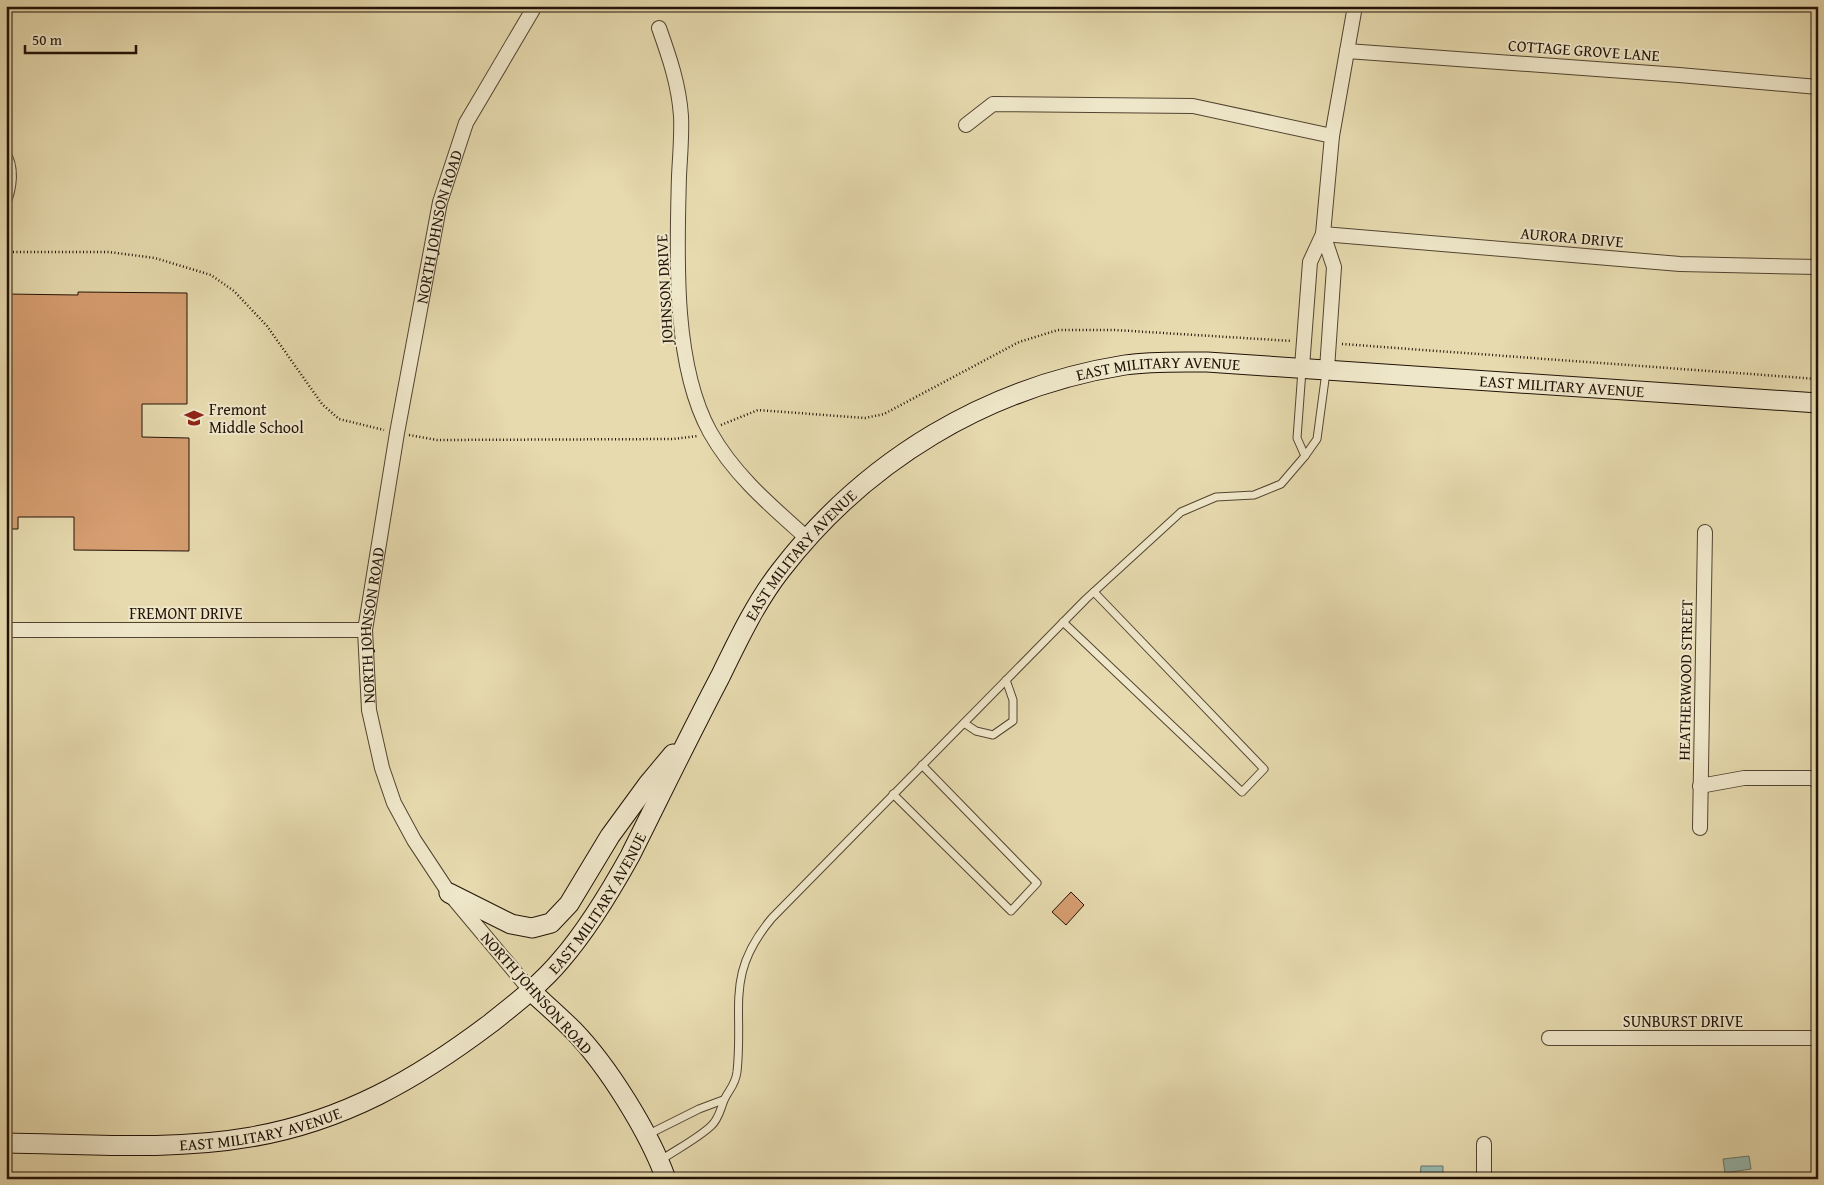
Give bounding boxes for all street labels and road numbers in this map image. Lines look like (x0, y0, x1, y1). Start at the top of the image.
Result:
street label: COTTAGE GROVE LANE (1507, 33, 1661, 67)
street label: NORTH JOHNSON ROAD (409, 146, 468, 306)
street label: AURORA DRIVE (1519, 221, 1625, 253)
street label: JOHNSON DRIVE (649, 234, 679, 346)
street label: EAST MILITARY AVENUE (1073, 350, 1241, 387)
street label: EAST MILITARY AVENUE (1479, 368, 1645, 403)
street label: EAST MILITARY AVENUE (739, 483, 862, 625)
street label: NORTH JOHNSON ROAD (353, 545, 390, 704)
street label: HEATHERWOOD STREET (1672, 599, 1698, 761)
street label: FREMONT DRIVE (129, 601, 243, 625)
street label: EAST MILITARY AVENUE (542, 828, 652, 979)
street label: NORTH JOHNSON ROAD (475, 926, 599, 1060)
street label: SUNBURST DRIVE (1623, 1009, 1743, 1033)
street label: EAST MILITARY AVENUE (179, 1101, 345, 1157)

